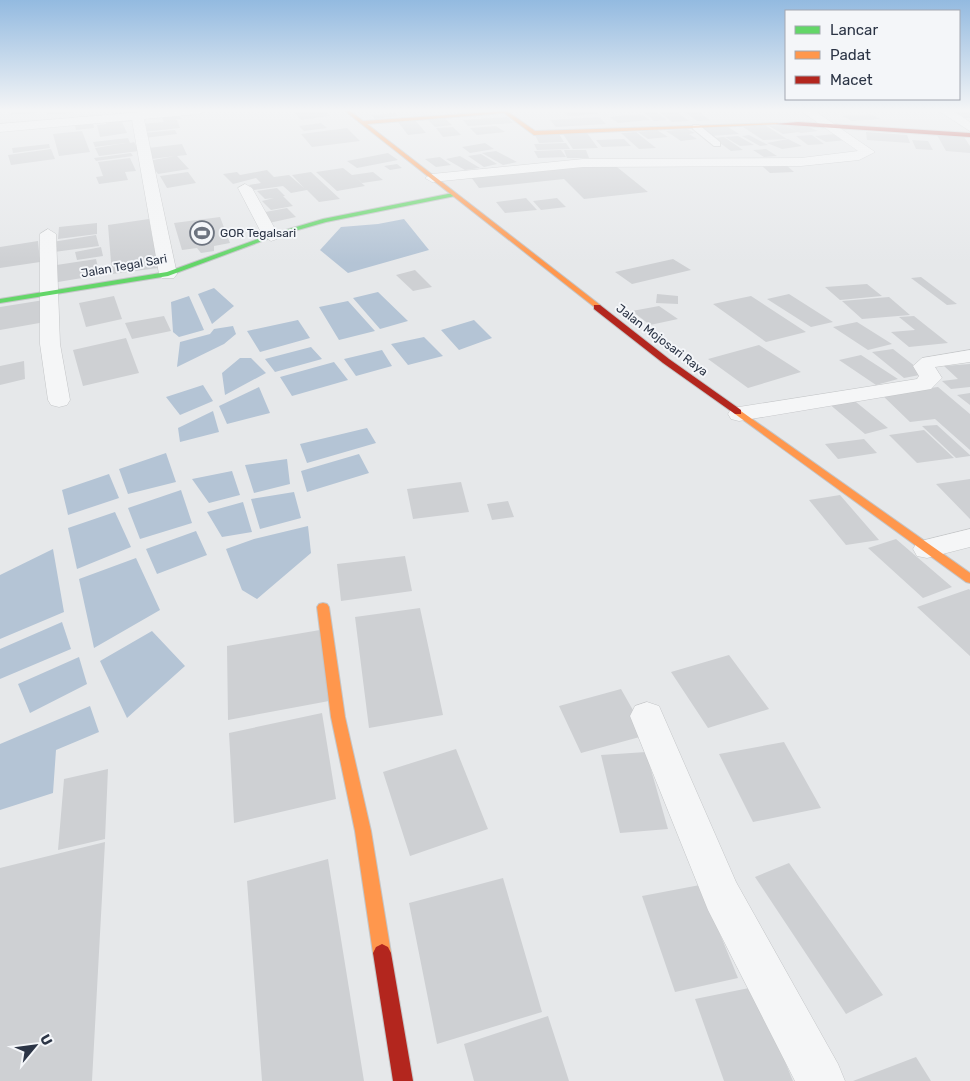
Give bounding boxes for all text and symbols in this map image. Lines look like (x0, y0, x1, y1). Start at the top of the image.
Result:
legend (785, 10, 960, 100)
text: Lancar (830, 21, 878, 39)
text: Padat (830, 46, 871, 64)
text: Macet (830, 71, 873, 89)
sports icon: GOR Tegalsari (189, 220, 215, 246)
place label: GOR Tegalsari (220, 226, 296, 240)
street label: Jalan Tegal Sari (80, 252, 168, 280)
street label: Jalan Mojosari Raya (614, 301, 710, 379)
north arrow (10, 1021, 60, 1071)
text: U (36, 1031, 56, 1049)

